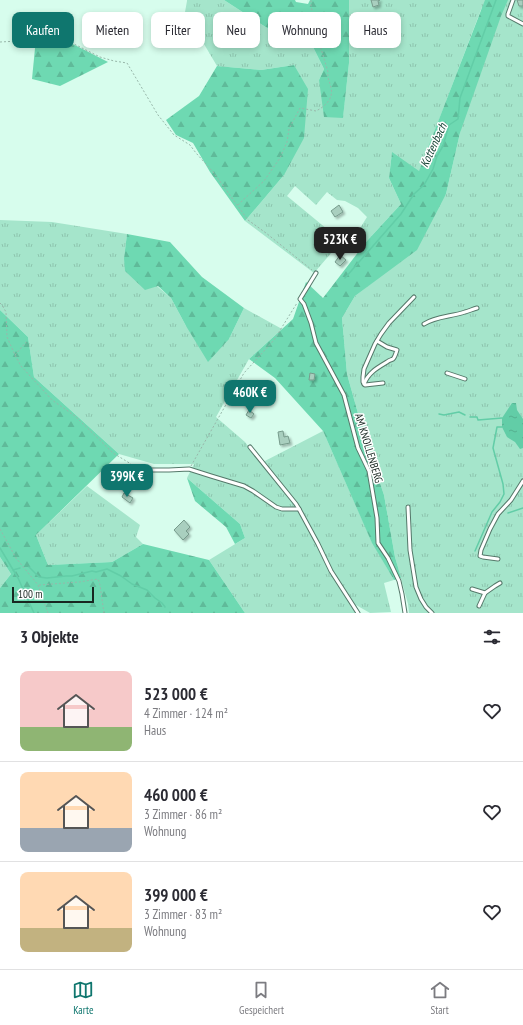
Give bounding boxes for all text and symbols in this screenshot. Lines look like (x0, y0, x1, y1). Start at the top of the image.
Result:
chip: Kaufen (12, 12, 74, 48)
chip: Mieten (82, 12, 143, 48)
chip: Filter (151, 12, 205, 48)
chip: Neu (213, 12, 260, 48)
chip: Wohnung (268, 12, 341, 48)
chip: Haus (349, 12, 401, 48)
water label: Kottenbach (416, 120, 450, 169)
pin: 523K € (307, 227, 373, 261)
text: 523K € (323, 231, 357, 248)
pin: 460K € (217, 380, 283, 414)
text: 460K € (233, 384, 267, 401)
street label: AM KNOLLENBERG (352, 412, 386, 484)
pin: 399K € (94, 464, 160, 498)
text: 399K € (110, 468, 144, 485)
scale bar (12, 585, 94, 604)
text: 100 m (18, 587, 42, 601)
text: 3 Objekte (20, 626, 79, 648)
icon: filters (481, 626, 503, 648)
text: 523 000 € (144, 683, 208, 705)
icon: home (52, 687, 100, 735)
icon: heart (481, 700, 503, 722)
text: 4 Zimmer · 124 m² (144, 705, 228, 722)
text: Haus (144, 722, 166, 739)
text: 460 000 € (144, 784, 208, 806)
icon: home (52, 788, 100, 836)
icon: heart (481, 801, 503, 823)
text: 3 Zimmer · 86 m² (144, 806, 222, 823)
text: Wohnung (144, 823, 186, 840)
text: 399 000 € (144, 884, 208, 906)
icon: home (52, 888, 100, 936)
icon: heart (481, 901, 503, 923)
text: 3 Zimmer · 83 m² (144, 906, 222, 923)
text: Wohnung (144, 923, 186, 940)
tab: Karte (72, 979, 94, 1017)
tab: Gespeichert (239, 979, 284, 1017)
tab: Start (429, 979, 451, 1017)

